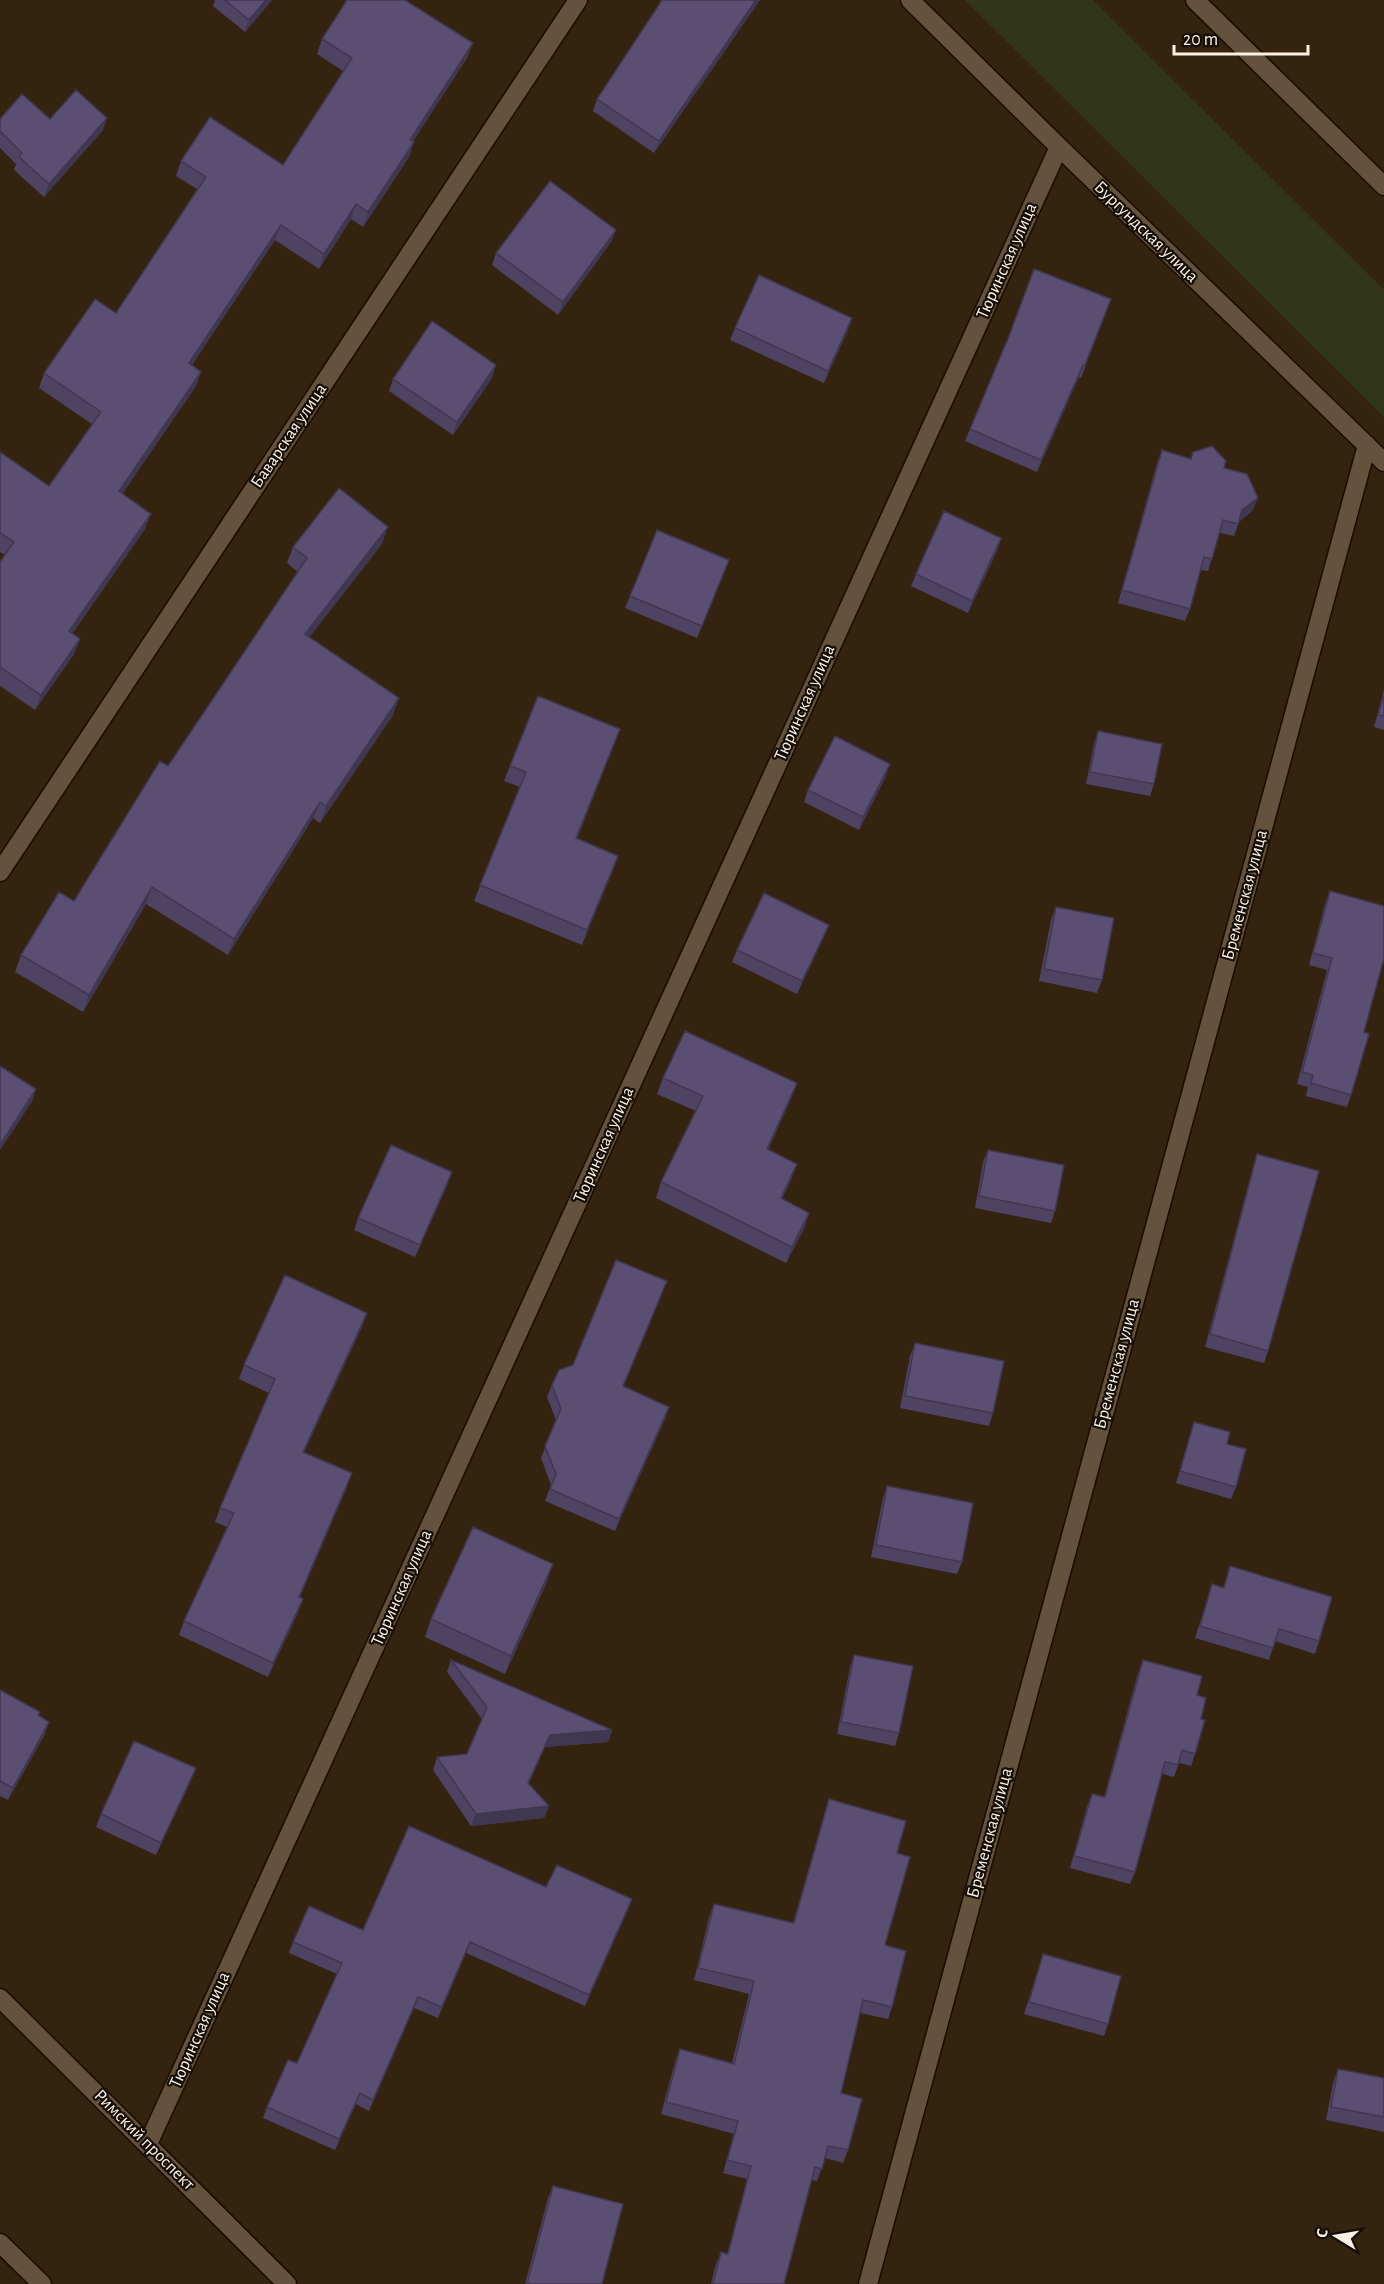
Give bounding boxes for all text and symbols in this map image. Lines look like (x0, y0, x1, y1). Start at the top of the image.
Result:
scale bar (1174, 18, 1308, 56)
text: 20 m (1183, 31, 1218, 49)
street label: Бургундская улица (1091, 178, 1201, 286)
street label: Тюринская улица (973, 200, 1041, 322)
street label: Баварская улица (248, 381, 330, 491)
street label: Тюринская улица (771, 642, 839, 764)
street label: Бременская улица (1219, 828, 1271, 962)
street label: Тюринская улица (570, 1084, 638, 1206)
street label: Бременская улица (1091, 1297, 1143, 1431)
street label: Тюринская улица (368, 1527, 436, 1649)
street label: Бременская улица (964, 1766, 1016, 1900)
street label: Тюринская улица (166, 1969, 234, 2091)
street label: Римский проспект (90, 2086, 198, 2194)
north arrow (1306, 2206, 1366, 2266)
text: С (1314, 2227, 1331, 2239)

